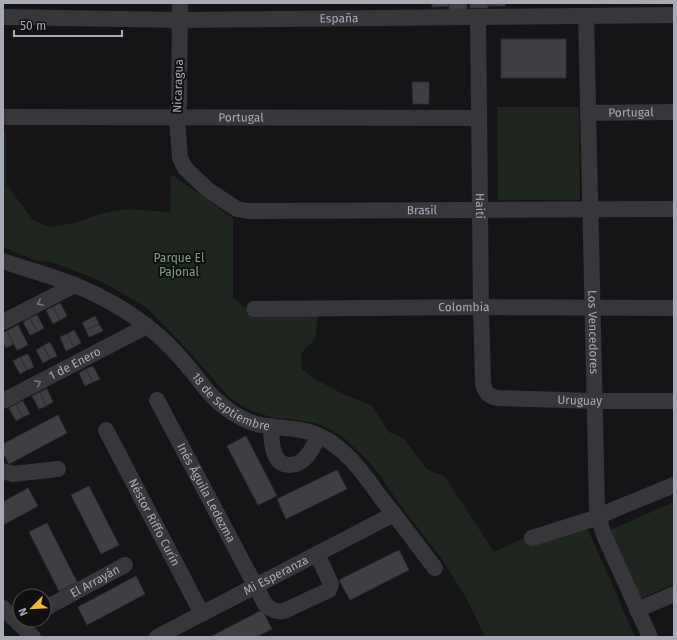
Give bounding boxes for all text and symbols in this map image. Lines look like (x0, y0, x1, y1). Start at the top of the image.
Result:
street label: España (319, 11, 359, 26)
scale bar (14, 12, 122, 38)
text: 50 m (20, 19, 46, 33)
street label: Nicaragua (170, 59, 186, 113)
street label: Portugal (608, 105, 654, 120)
street label: Portugal (218, 110, 264, 125)
street label: Haití (473, 193, 487, 220)
street label: Brasil (407, 203, 438, 217)
park label: Parque El Pajonal (154, 251, 205, 279)
street label: Los Vencedores (585, 290, 601, 375)
one-way arrow (37, 298, 44, 306)
street label: Colombia (438, 300, 490, 314)
street label: 1 de Enero (47, 344, 103, 383)
street label: 18 de Septiembre (189, 370, 271, 433)
one-way arrow (33, 380, 41, 388)
street label: Uruguay (557, 393, 602, 408)
street label: Inés Águila Ledezma (174, 441, 238, 545)
street label: Néstor Riffo Curín (126, 476, 183, 568)
street label: Mi Esperanza (241, 553, 311, 598)
street label: El Arrayán (68, 562, 122, 600)
north arrow (12, 588, 52, 628)
text: N (16, 606, 31, 618)

